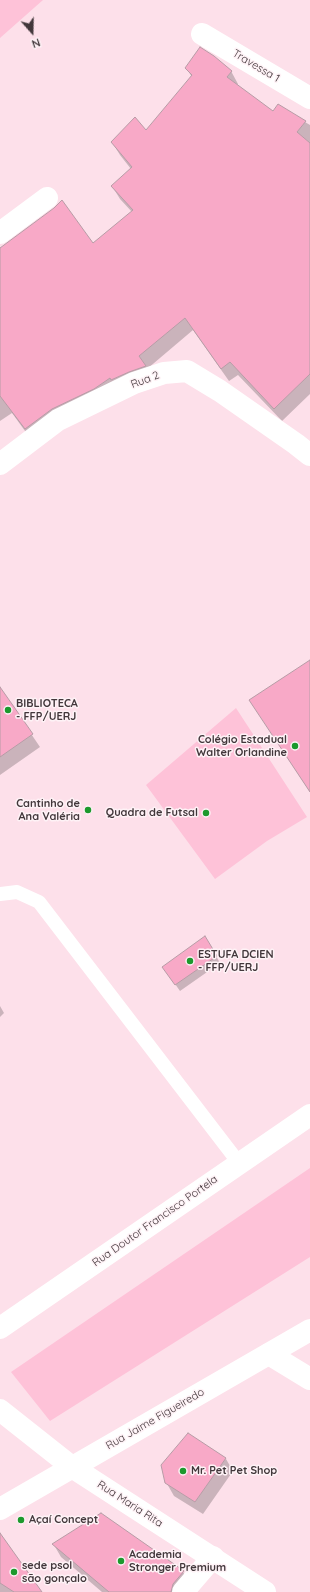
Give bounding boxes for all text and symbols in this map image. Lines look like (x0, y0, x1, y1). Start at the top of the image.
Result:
north arrow (12, 12, 52, 52)
text: N (30, 35, 42, 51)
street label: Travessa 1 (230, 47, 282, 85)
street label: Rua 2 (129, 369, 161, 391)
place label: BIBLIOTECA - FFP/UERJ (16, 697, 78, 723)
marker: BIBLIOTECA - FFP/UERJ (3, 705, 13, 715)
place label: Colégio Estadual Walter Orlandine (196, 733, 287, 759)
marker: Colégio Estadual Walter Orlandine (290, 741, 300, 751)
place label: Cantinho de Ana Valéria (16, 797, 80, 823)
marker: Cantinho de Ana Valéria (83, 805, 93, 815)
place label: Quadra de Futsal (106, 806, 198, 820)
marker: Quadra de Futsal (201, 808, 211, 818)
place label: ESTUFA DCIEN - FFP/UERJ (198, 948, 274, 974)
marker: ESTUFA DCIEN - FFP/UERJ (185, 956, 195, 966)
street label: Rua Doutor Francisco Portela (90, 1173, 220, 1269)
street label: Rua Jaime Figueiredo (103, 1385, 207, 1453)
place label: Mr. Pet Pet Shop (191, 1464, 277, 1478)
marker: Mr. Pet Pet Shop (178, 1466, 188, 1476)
street label: Rua Maria Rita (95, 1478, 165, 1530)
place label: Açaí Concept (29, 1513, 98, 1527)
marker: Açaí Concept (16, 1515, 26, 1525)
place label: Academia Stronger Premium (129, 1548, 226, 1574)
marker: Academia Stronger Premium (116, 1556, 126, 1566)
place label: sede psol são gonçalo (22, 1559, 87, 1585)
marker: sede psol são gonçalo (9, 1567, 19, 1577)

